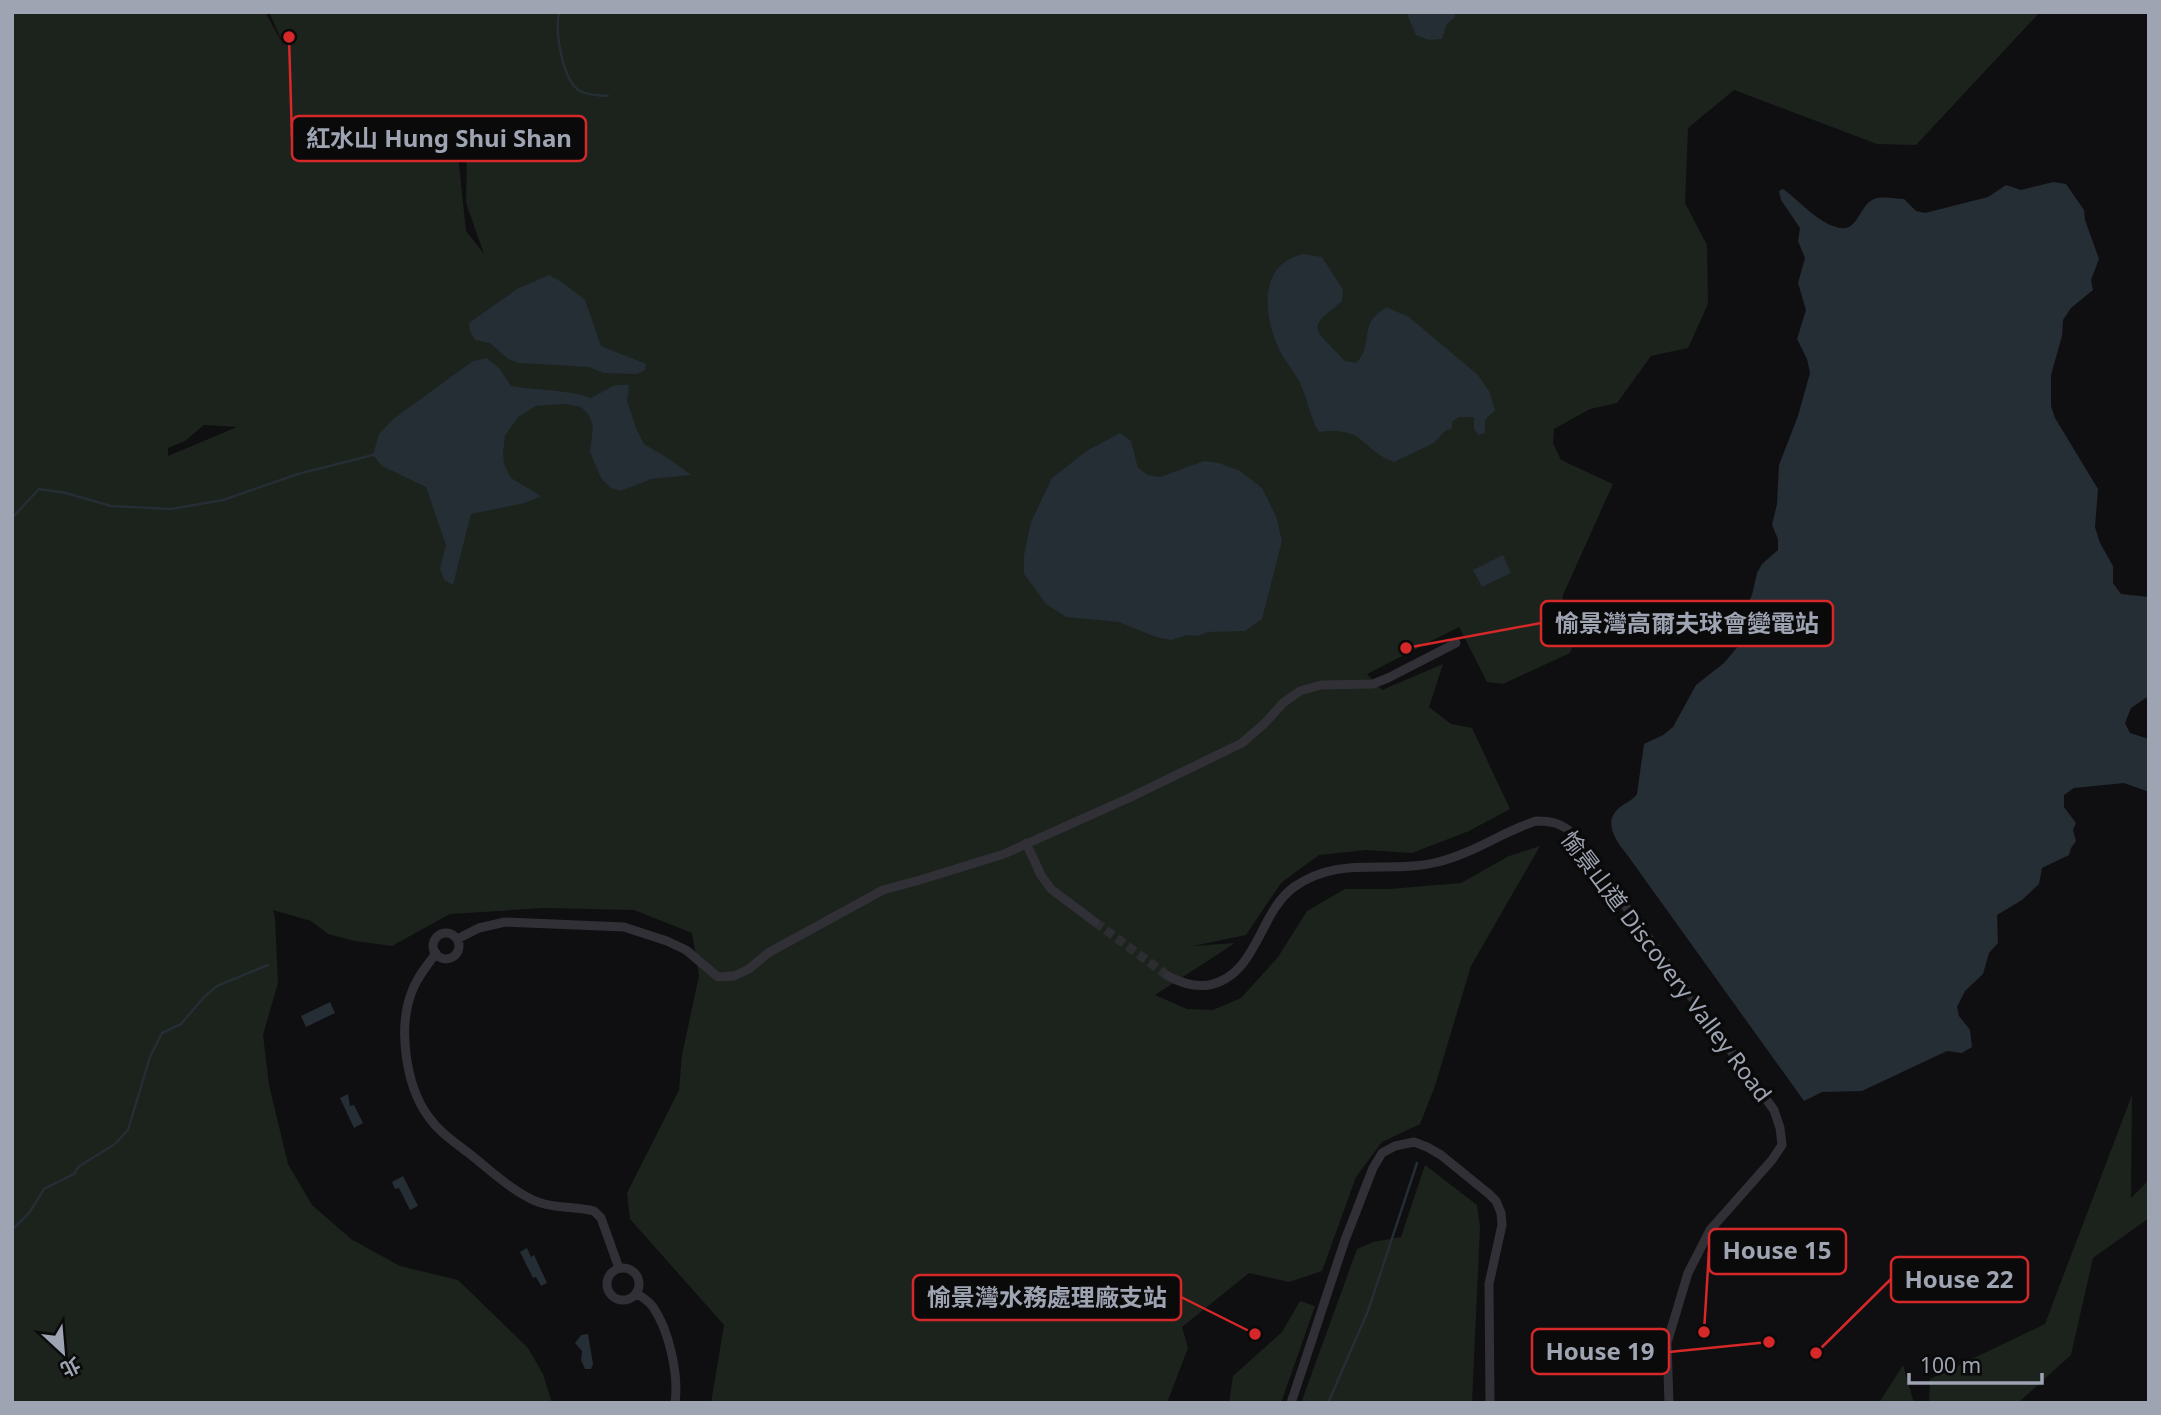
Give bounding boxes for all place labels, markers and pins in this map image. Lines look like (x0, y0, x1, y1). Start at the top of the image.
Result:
callout: 紅水山 Hung Shui Shan (292, 116, 586, 161)
callout: 愉景灣高爾夫球會變電站 (1541, 601, 1833, 646)
callout: House 15 (1709, 1229, 1846, 1274)
callout: House 22 (1891, 1257, 2028, 1302)
callout: 愉景灣水務處理廠支站 (913, 1275, 1181, 1320)
callout: House 19 (1532, 1329, 1669, 1374)

